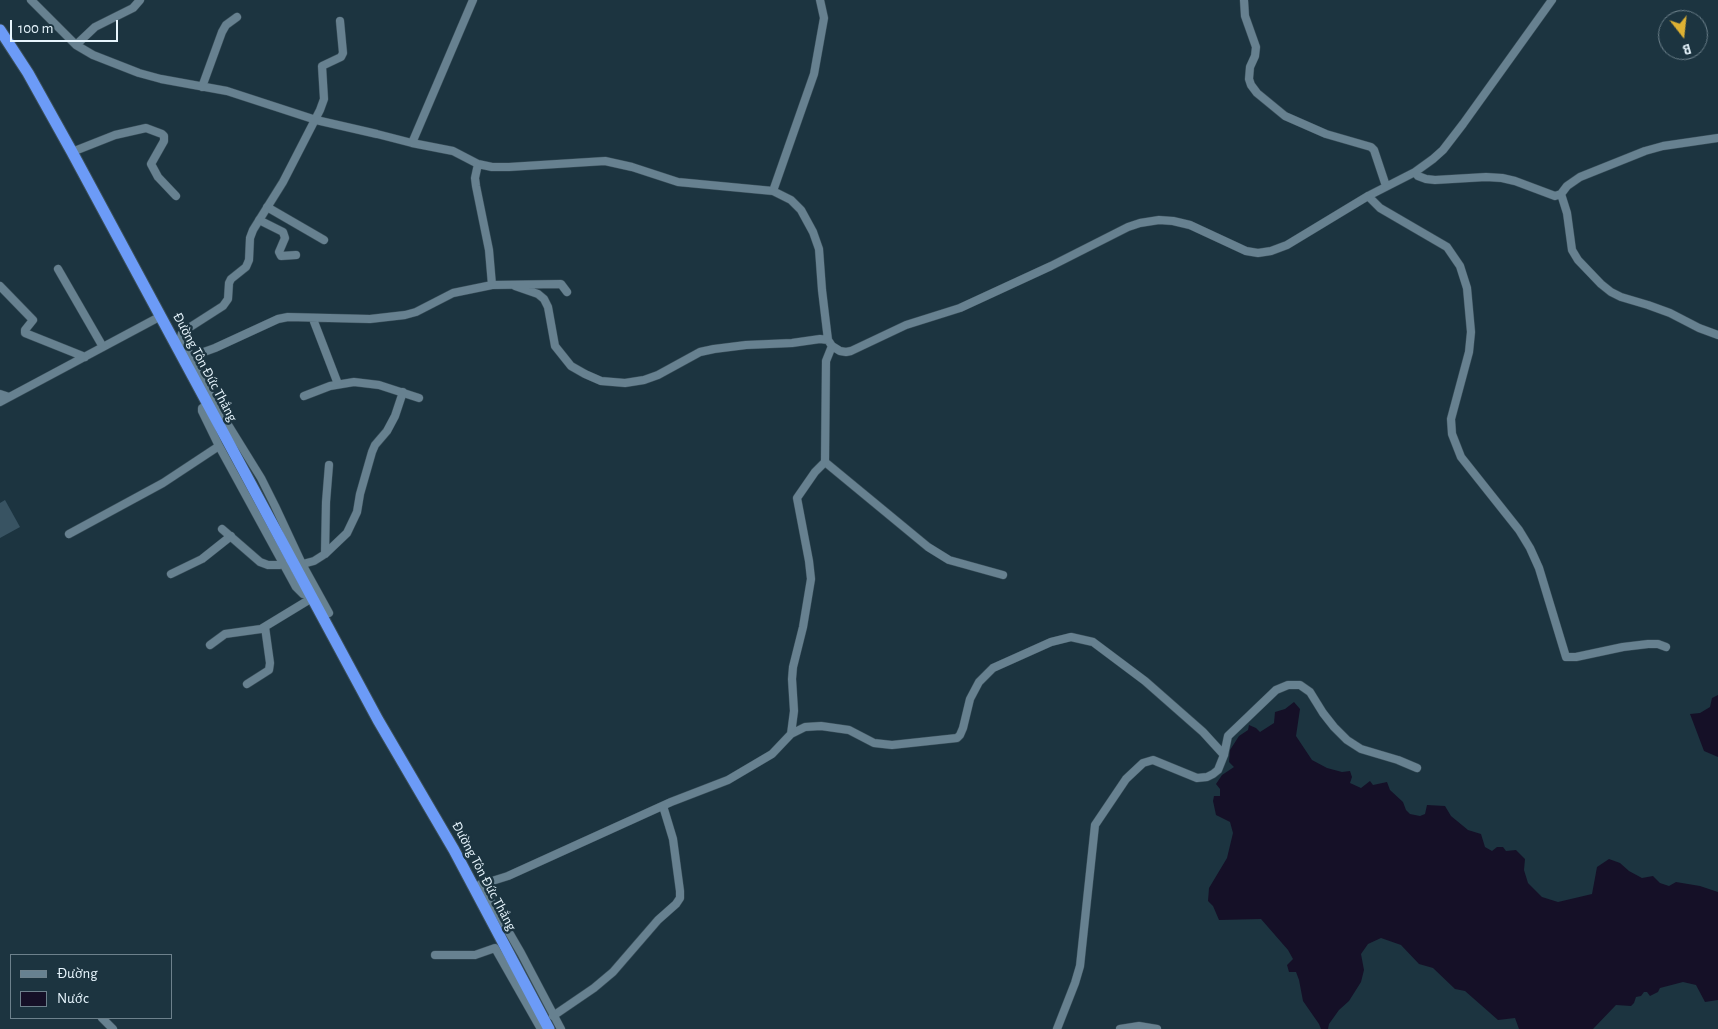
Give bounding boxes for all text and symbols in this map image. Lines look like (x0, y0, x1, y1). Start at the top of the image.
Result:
scale bar (12, 10, 120, 42)
north arrow (1658, 10, 1708, 60)
text: 100 m (18, 21, 53, 36)
text: B (1681, 41, 1693, 56)
street label: Đường Tôn Đức Thắng (169, 310, 241, 424)
street label: Đường Tôn Đức Thắng (448, 819, 520, 933)
legend (10, 954, 172, 1019)
text: Đường (57, 966, 97, 981)
text: Nước (57, 991, 89, 1006)

